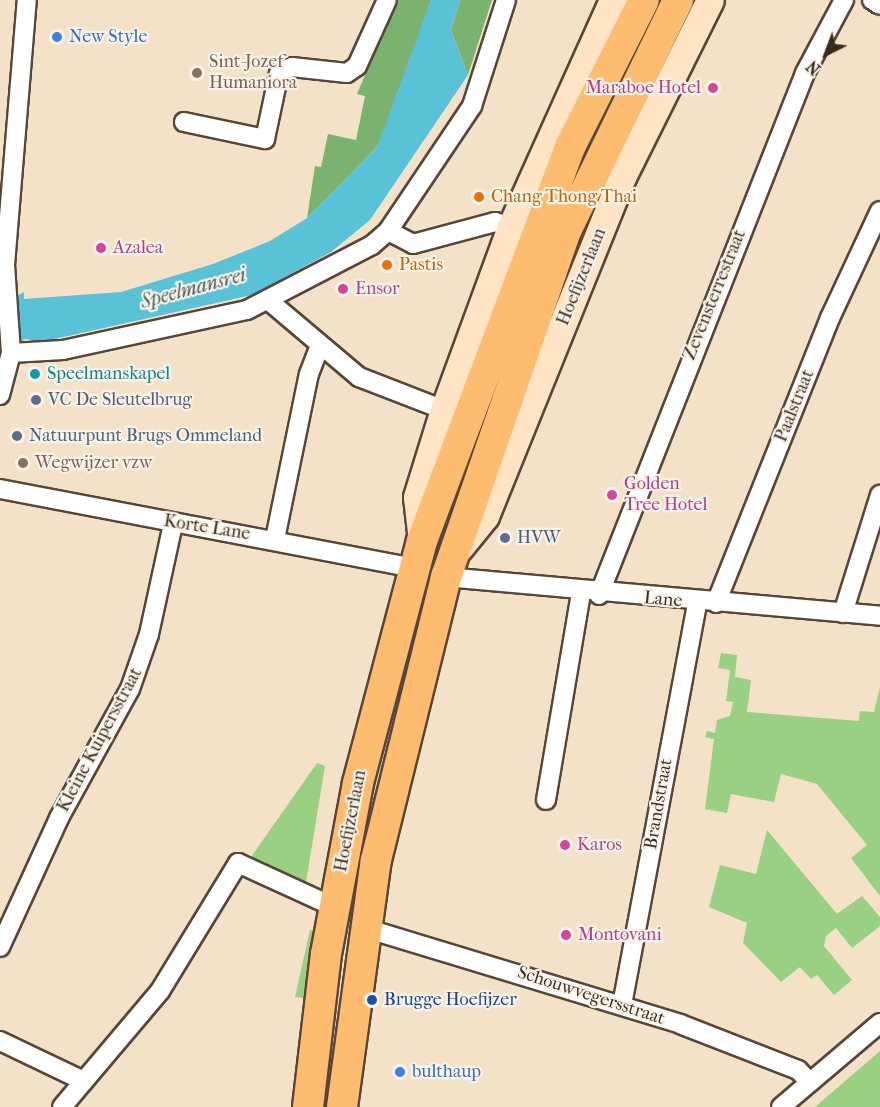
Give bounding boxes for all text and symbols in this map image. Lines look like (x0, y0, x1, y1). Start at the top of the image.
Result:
north arrow (796, 24, 856, 84)
place label: New Style (69, 26, 147, 48)
marker: New Style (50, 30, 64, 44)
place label: Sint-Jozef Humaniora (209, 52, 297, 94)
text: N (803, 57, 824, 79)
marker: Sint-Jozef Humaniora (190, 66, 204, 80)
place label: Maraboe Hotel (586, 77, 701, 99)
marker: Maraboe Hotel (706, 81, 720, 95)
place label: Chang Thong Thai (491, 186, 637, 208)
marker: Chang Thong Thai (472, 190, 486, 204)
street label: Hoefijzerlaan (553, 225, 611, 329)
street label: Zevensterrestraat (679, 227, 751, 363)
place label: Azalea (113, 237, 163, 259)
marker: Azalea (94, 241, 108, 255)
place label: Pastis (399, 254, 443, 276)
marker: Pastis (380, 258, 394, 272)
water label: Speelmansrei (138, 262, 248, 314)
place label: Ensor (355, 278, 400, 300)
marker: Ensor (336, 282, 350, 296)
place label: Speelmanskapel (47, 363, 170, 385)
marker: Speelmanskapel (28, 367, 42, 381)
street label: Paalstraat (771, 367, 819, 445)
place label: VC De Sleutelbrug (48, 389, 192, 411)
marker: VC De Sleutelbrug (29, 393, 43, 407)
place label: Natuurpunt Brugs Ommeland (29, 425, 262, 447)
marker: Natuurpunt Brugs Ommeland (10, 429, 24, 443)
place label: Wegwijzer vzw (35, 452, 152, 474)
marker: Wegwijzer vzw (16, 456, 30, 470)
place label: Golden Tree Hotel (624, 474, 707, 516)
marker: Golden Tree Hotel (605, 488, 619, 502)
street label: Korte Lane (162, 511, 252, 545)
place label: HVW (517, 527, 561, 549)
marker: HVW (498, 531, 512, 545)
street label: Lane (643, 588, 683, 612)
street label: Kleine Kuipersstraat (53, 664, 147, 816)
street label: Brandstraat (640, 757, 678, 851)
street label: Hoefijzerlaan (331, 768, 371, 874)
place label: Karos (577, 834, 622, 856)
marker: Karos (558, 838, 572, 852)
place label: Montovani (578, 924, 662, 946)
marker: Montovani (559, 928, 573, 942)
street label: Schouwvegersstraat (515, 962, 667, 1030)
place label: Brugge Hoefijzer (384, 989, 517, 1011)
marker: Brugge Hoefijzer (365, 993, 379, 1007)
place label: bulthaup (412, 1061, 481, 1083)
marker: bulthaup (393, 1065, 407, 1079)

